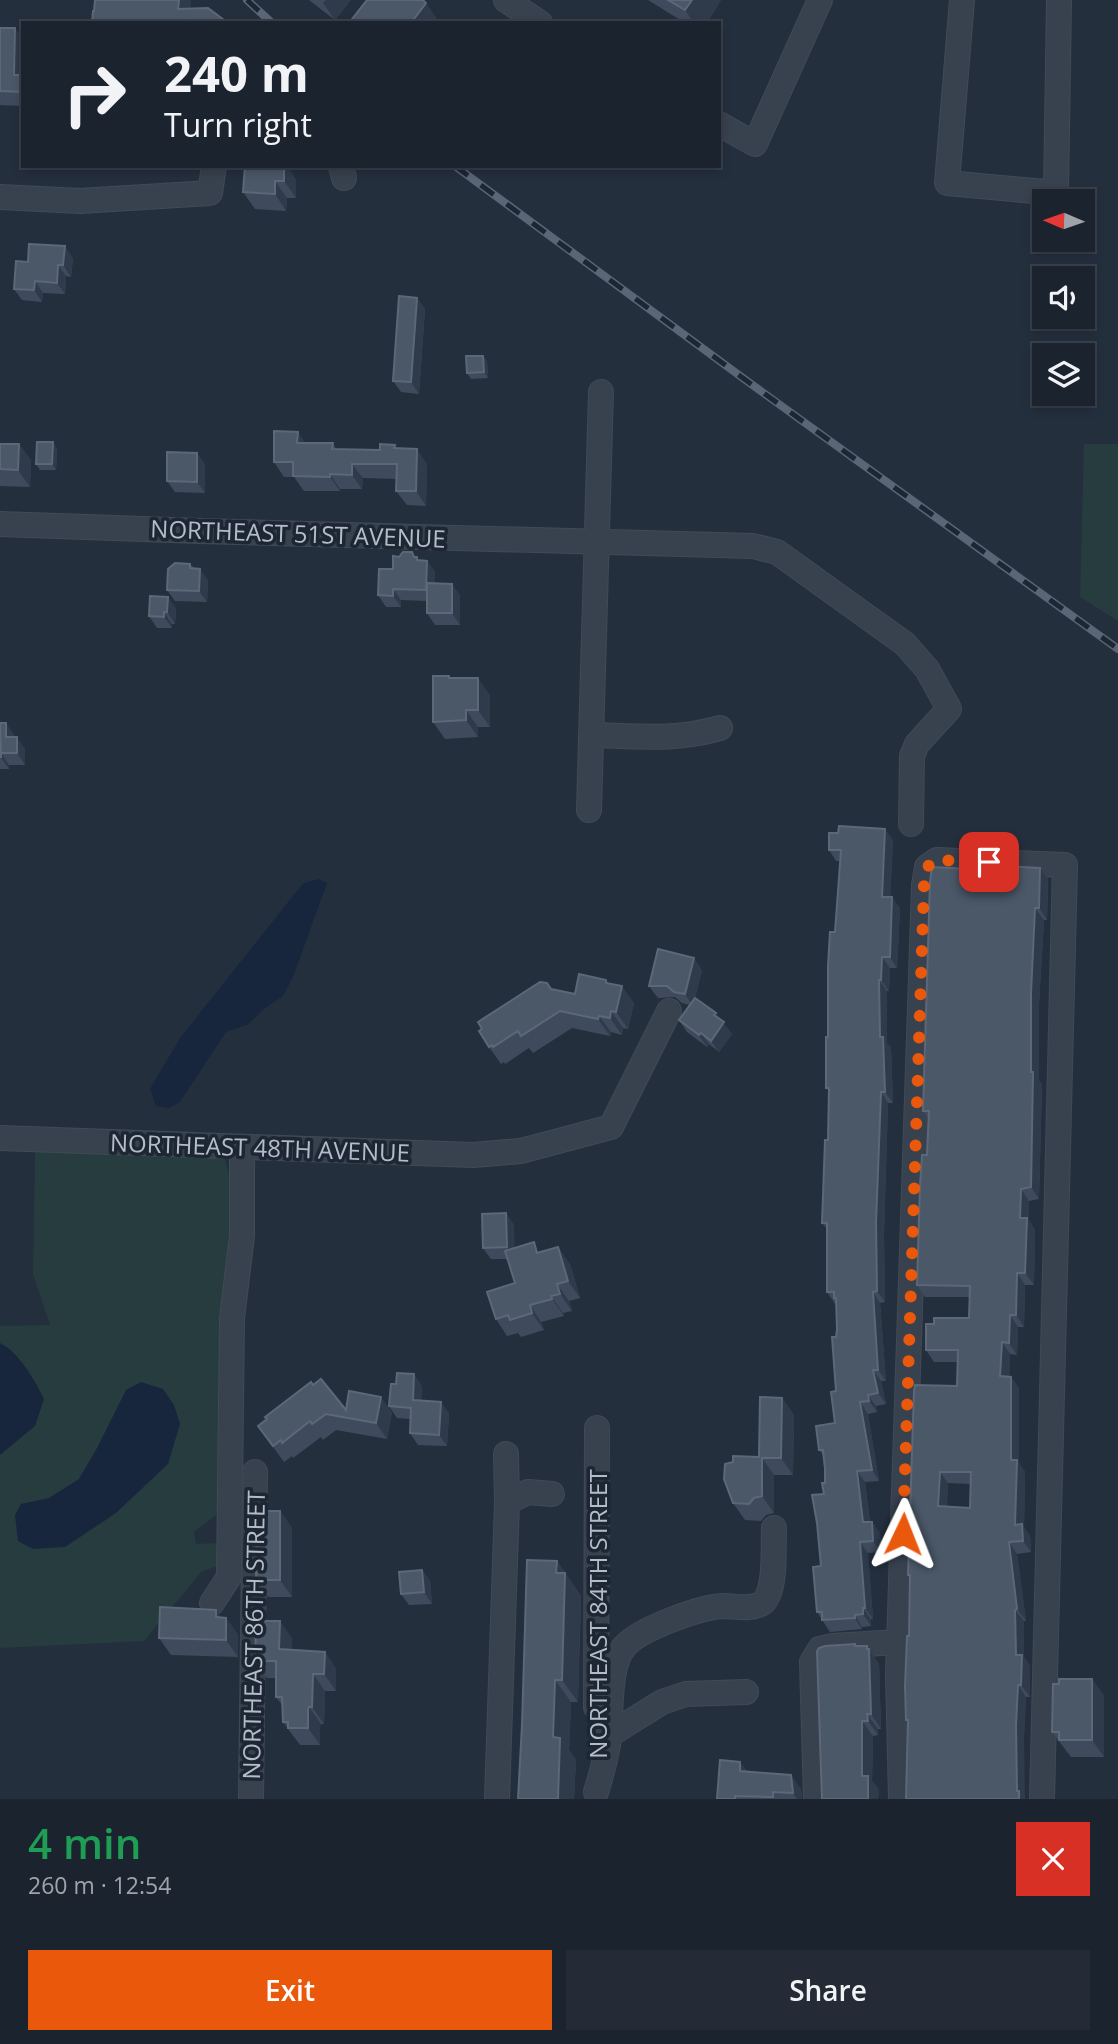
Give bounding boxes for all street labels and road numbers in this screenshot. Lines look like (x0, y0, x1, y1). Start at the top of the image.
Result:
street label: NORTHEAST 51ST AVENUE (150, 511, 446, 555)
street label: NORTHEAST 48TH AVENUE (110, 1125, 410, 1169)
street label: NORTHEAST 84TH STREET (581, 1469, 614, 1759)
street label: NORTHEAST 86TH STREET (234, 1490, 272, 1780)

